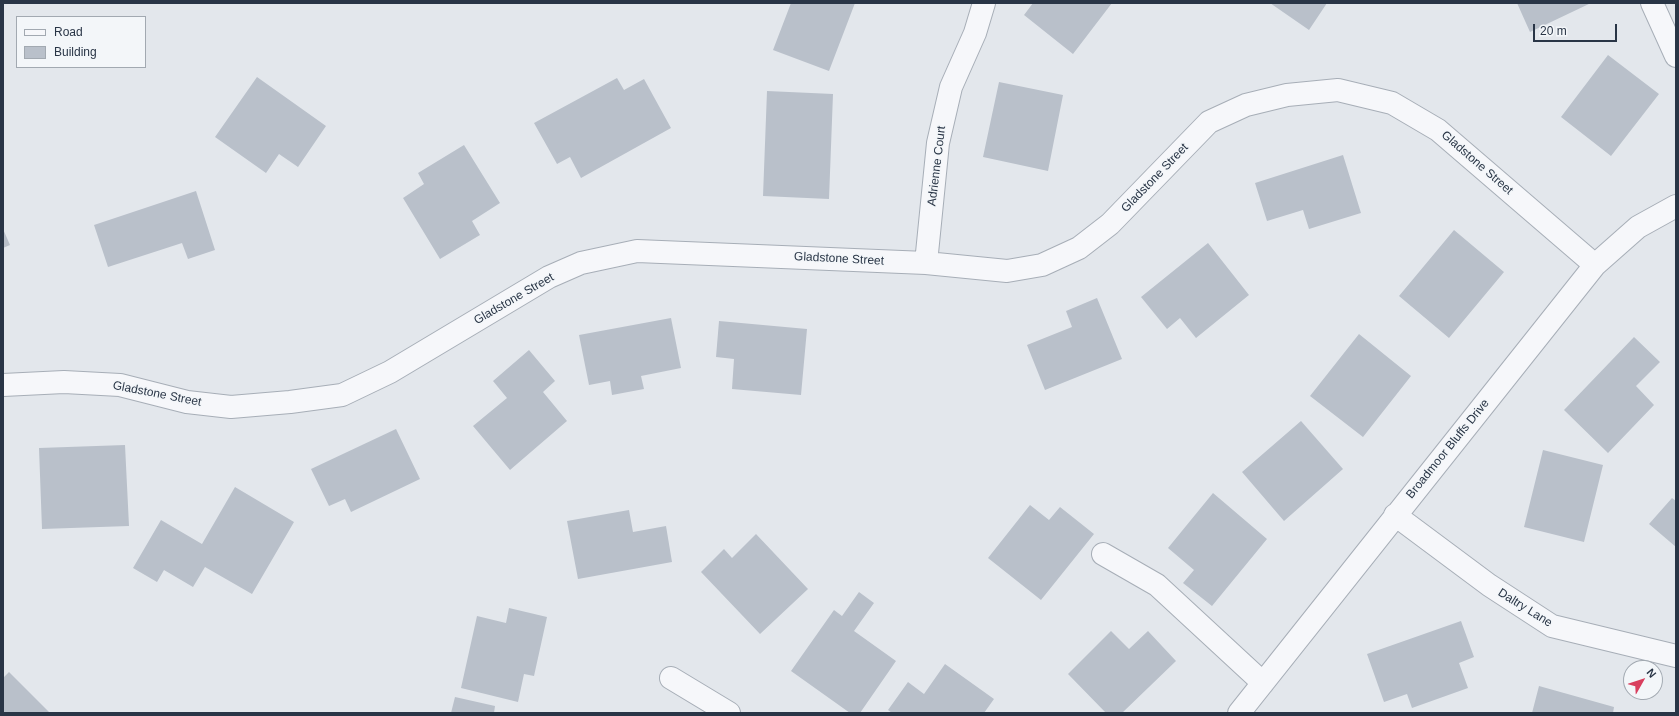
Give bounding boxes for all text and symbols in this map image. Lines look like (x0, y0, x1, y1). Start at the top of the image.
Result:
legend (16, 16, 146, 68)
scale bar (1535, 16, 1619, 42)
text: 20 m (1540, 24, 1567, 38)
text: Road (54, 25, 83, 39)
text: Building (54, 45, 97, 59)
street label: Adrienne Court (925, 125, 949, 207)
street label: Gladstone Street (1438, 128, 1516, 198)
street label: Gladstone Street (1119, 141, 1191, 215)
street label: Gladstone Street (794, 249, 884, 269)
street label: Gladstone Street (471, 270, 557, 328)
street label: Gladstone Street (111, 378, 203, 410)
street label: Broadmoor Bluffs Drive (1403, 396, 1493, 502)
street label: Daltry Lane (1495, 586, 1555, 630)
north arrow (1623, 660, 1663, 700)
text: N (1644, 666, 1659, 680)

